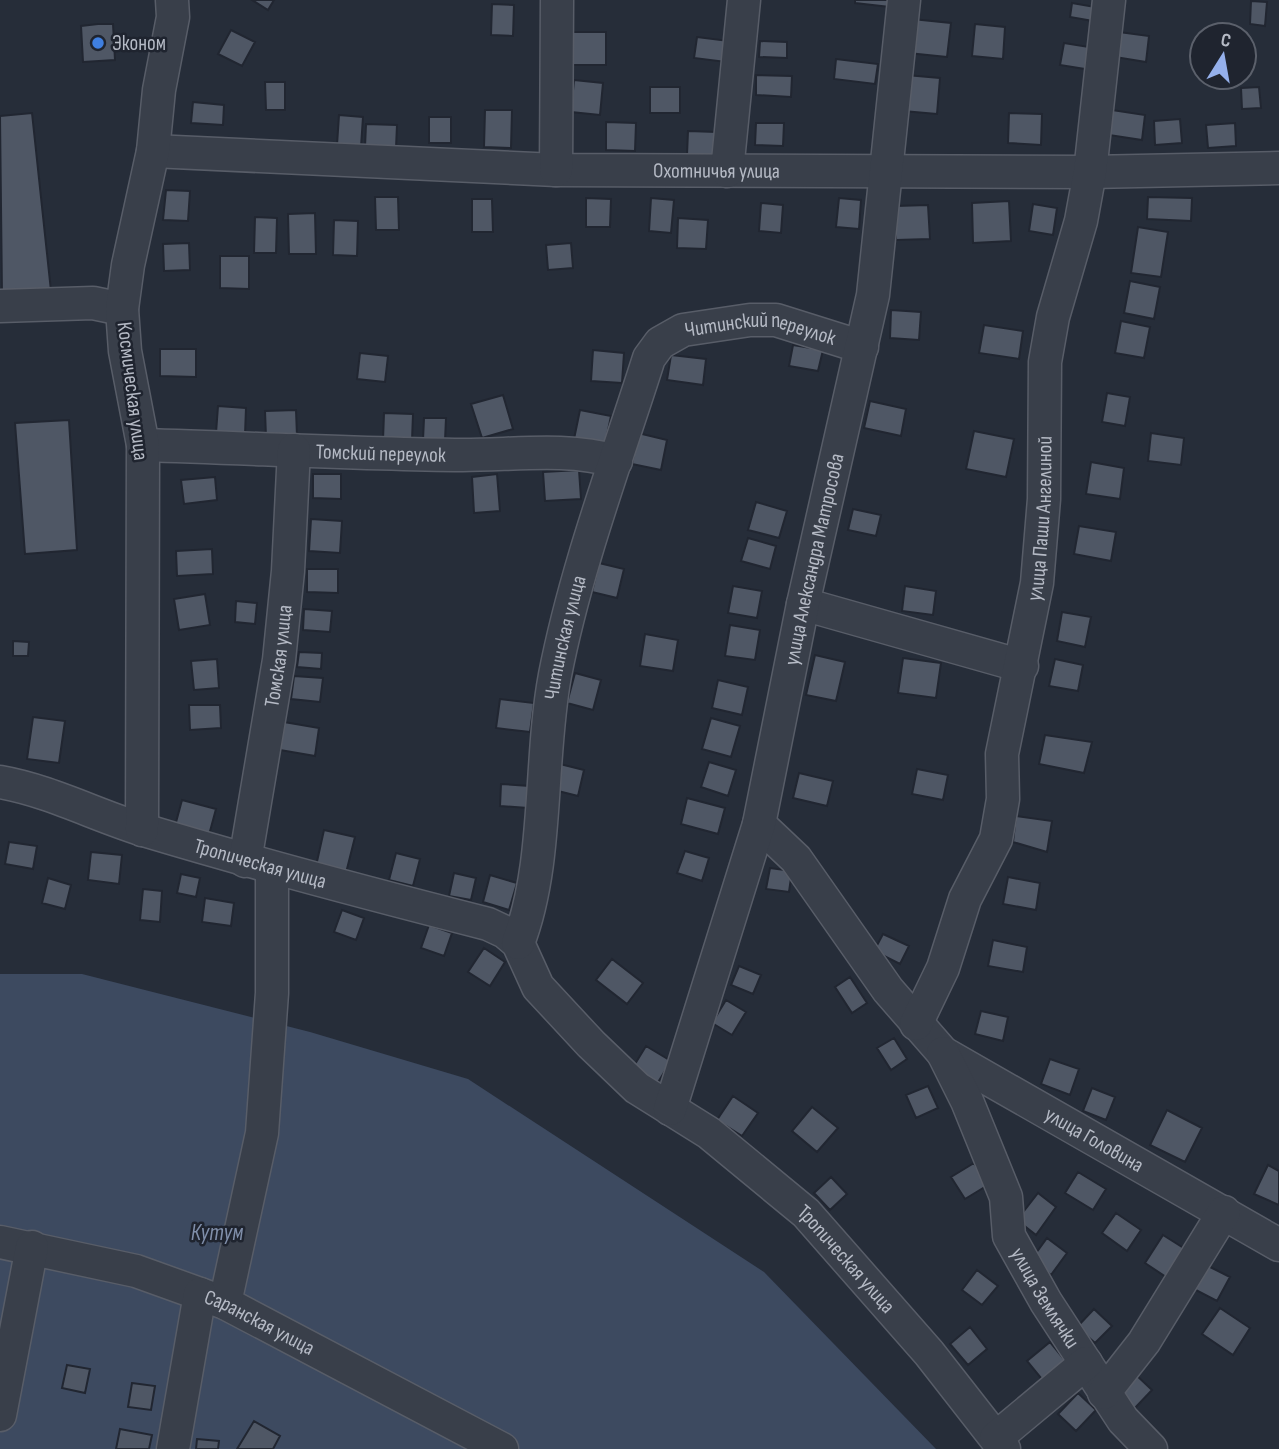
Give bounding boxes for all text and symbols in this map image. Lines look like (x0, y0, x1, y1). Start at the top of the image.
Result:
north arrow (1188, 21, 1258, 91)
text: С (1219, 29, 1233, 53)
place label: Эконом (112, 31, 166, 56)
marker: Эконом (90, 35, 106, 51)
street label: Охотничья улица (653, 158, 780, 184)
street label: Читинский переулок (683, 308, 839, 351)
street label: Космическая улица (112, 320, 153, 462)
street label: улица Паши Ангелиной (1022, 436, 1057, 603)
street label: Томский переулок (315, 439, 446, 468)
street label: улица Александра Матросова (779, 451, 850, 667)
street label: Читинская улица (539, 573, 592, 701)
street label: Томская улица (259, 603, 298, 709)
street label: Тропическая улица (191, 834, 329, 894)
street label: улица Головина (1040, 1102, 1148, 1178)
street label: Тропическая улица (792, 1199, 900, 1319)
water label: Кутум (191, 1219, 243, 1247)
street label: улица Землячки (1005, 1243, 1085, 1353)
street label: Саранская улица (201, 1285, 319, 1361)

